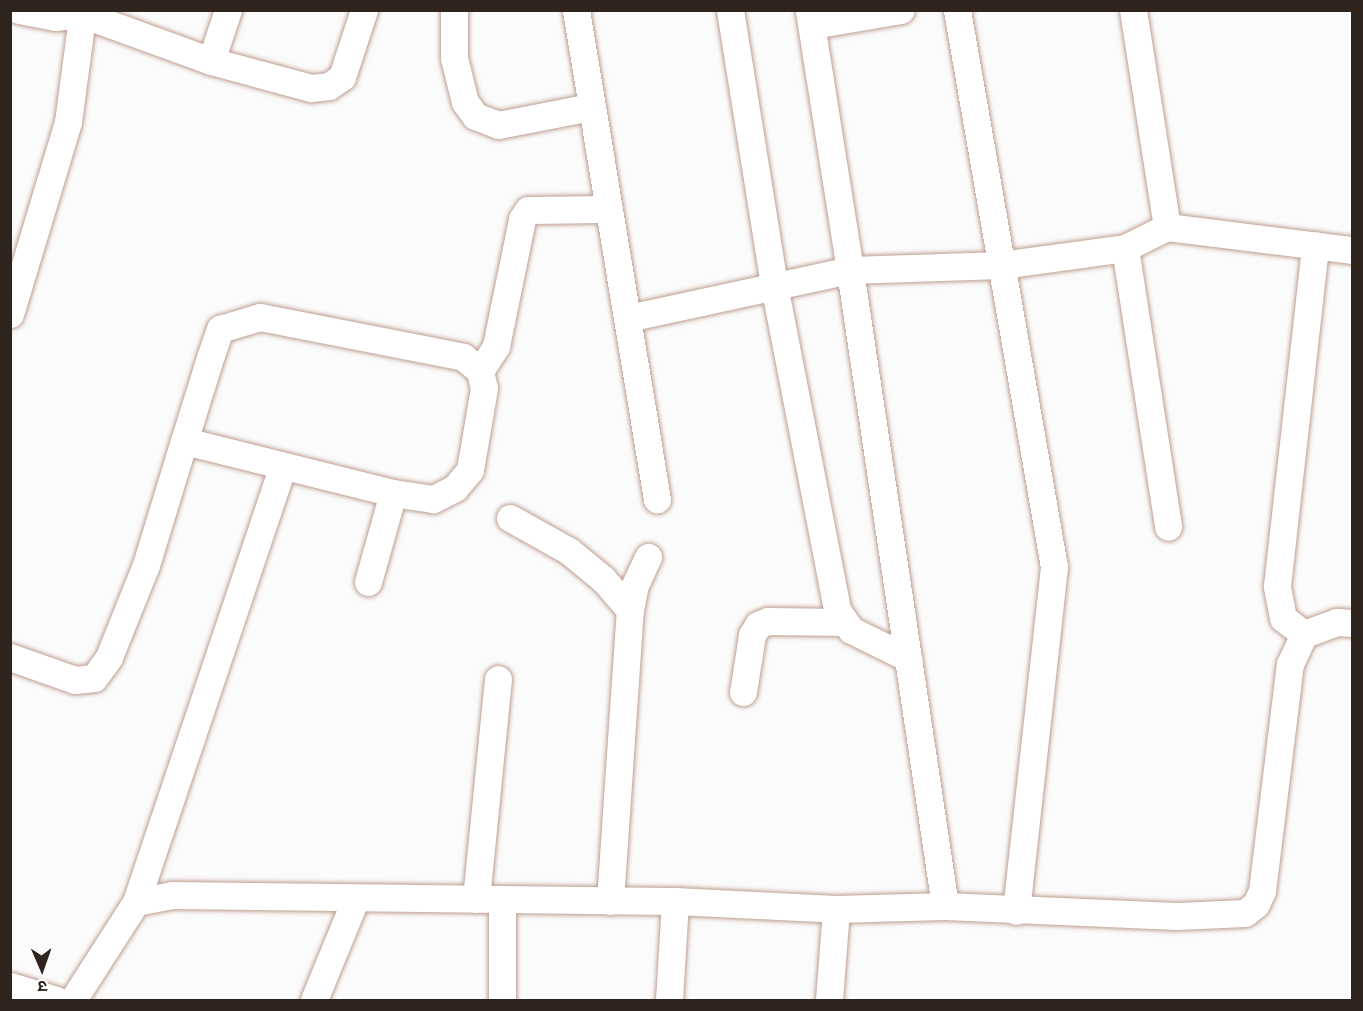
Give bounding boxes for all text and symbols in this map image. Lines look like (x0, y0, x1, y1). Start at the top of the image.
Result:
north arrow (12, 939, 72, 999)
text: उ (38, 977, 48, 997)

